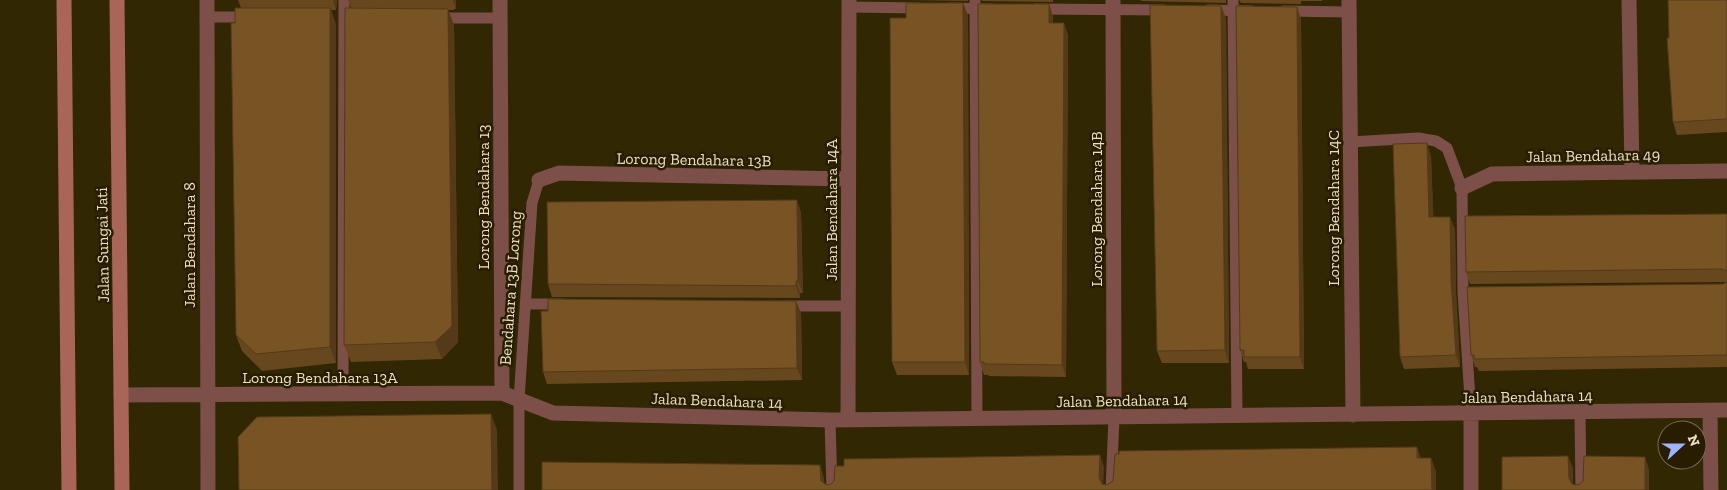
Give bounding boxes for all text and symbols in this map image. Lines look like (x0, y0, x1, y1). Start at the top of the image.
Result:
street label: Lorong Bendahara 13 (474, 124, 493, 270)
street label: Lorong Bendahara 14C (1324, 130, 1343, 286)
street label: Lorong Bendahara 14B (1087, 131, 1106, 287)
street label: Jalan Bendahara 14A (822, 138, 841, 281)
street label: Jalan Bendahara 49 (1526, 145, 1660, 166)
street label: Lorong Bendahara 13B (616, 149, 772, 170)
street label: Jalan Bendahara 8 (180, 182, 199, 308)
street label: Jalan Sungai Jati (92, 187, 113, 303)
street label: Bendahara 13B Lorong (496, 210, 525, 366)
street label: Lorong Bendahara 13A (242, 368, 398, 387)
street label: Jalan Bendahara 14 (1461, 386, 1593, 407)
street label: Jalan Bendahara 14 (651, 389, 784, 412)
street label: Jalan Bendahara 14 (1056, 390, 1188, 411)
north arrow (1657, 420, 1707, 470)
text: N (1684, 433, 1704, 449)

